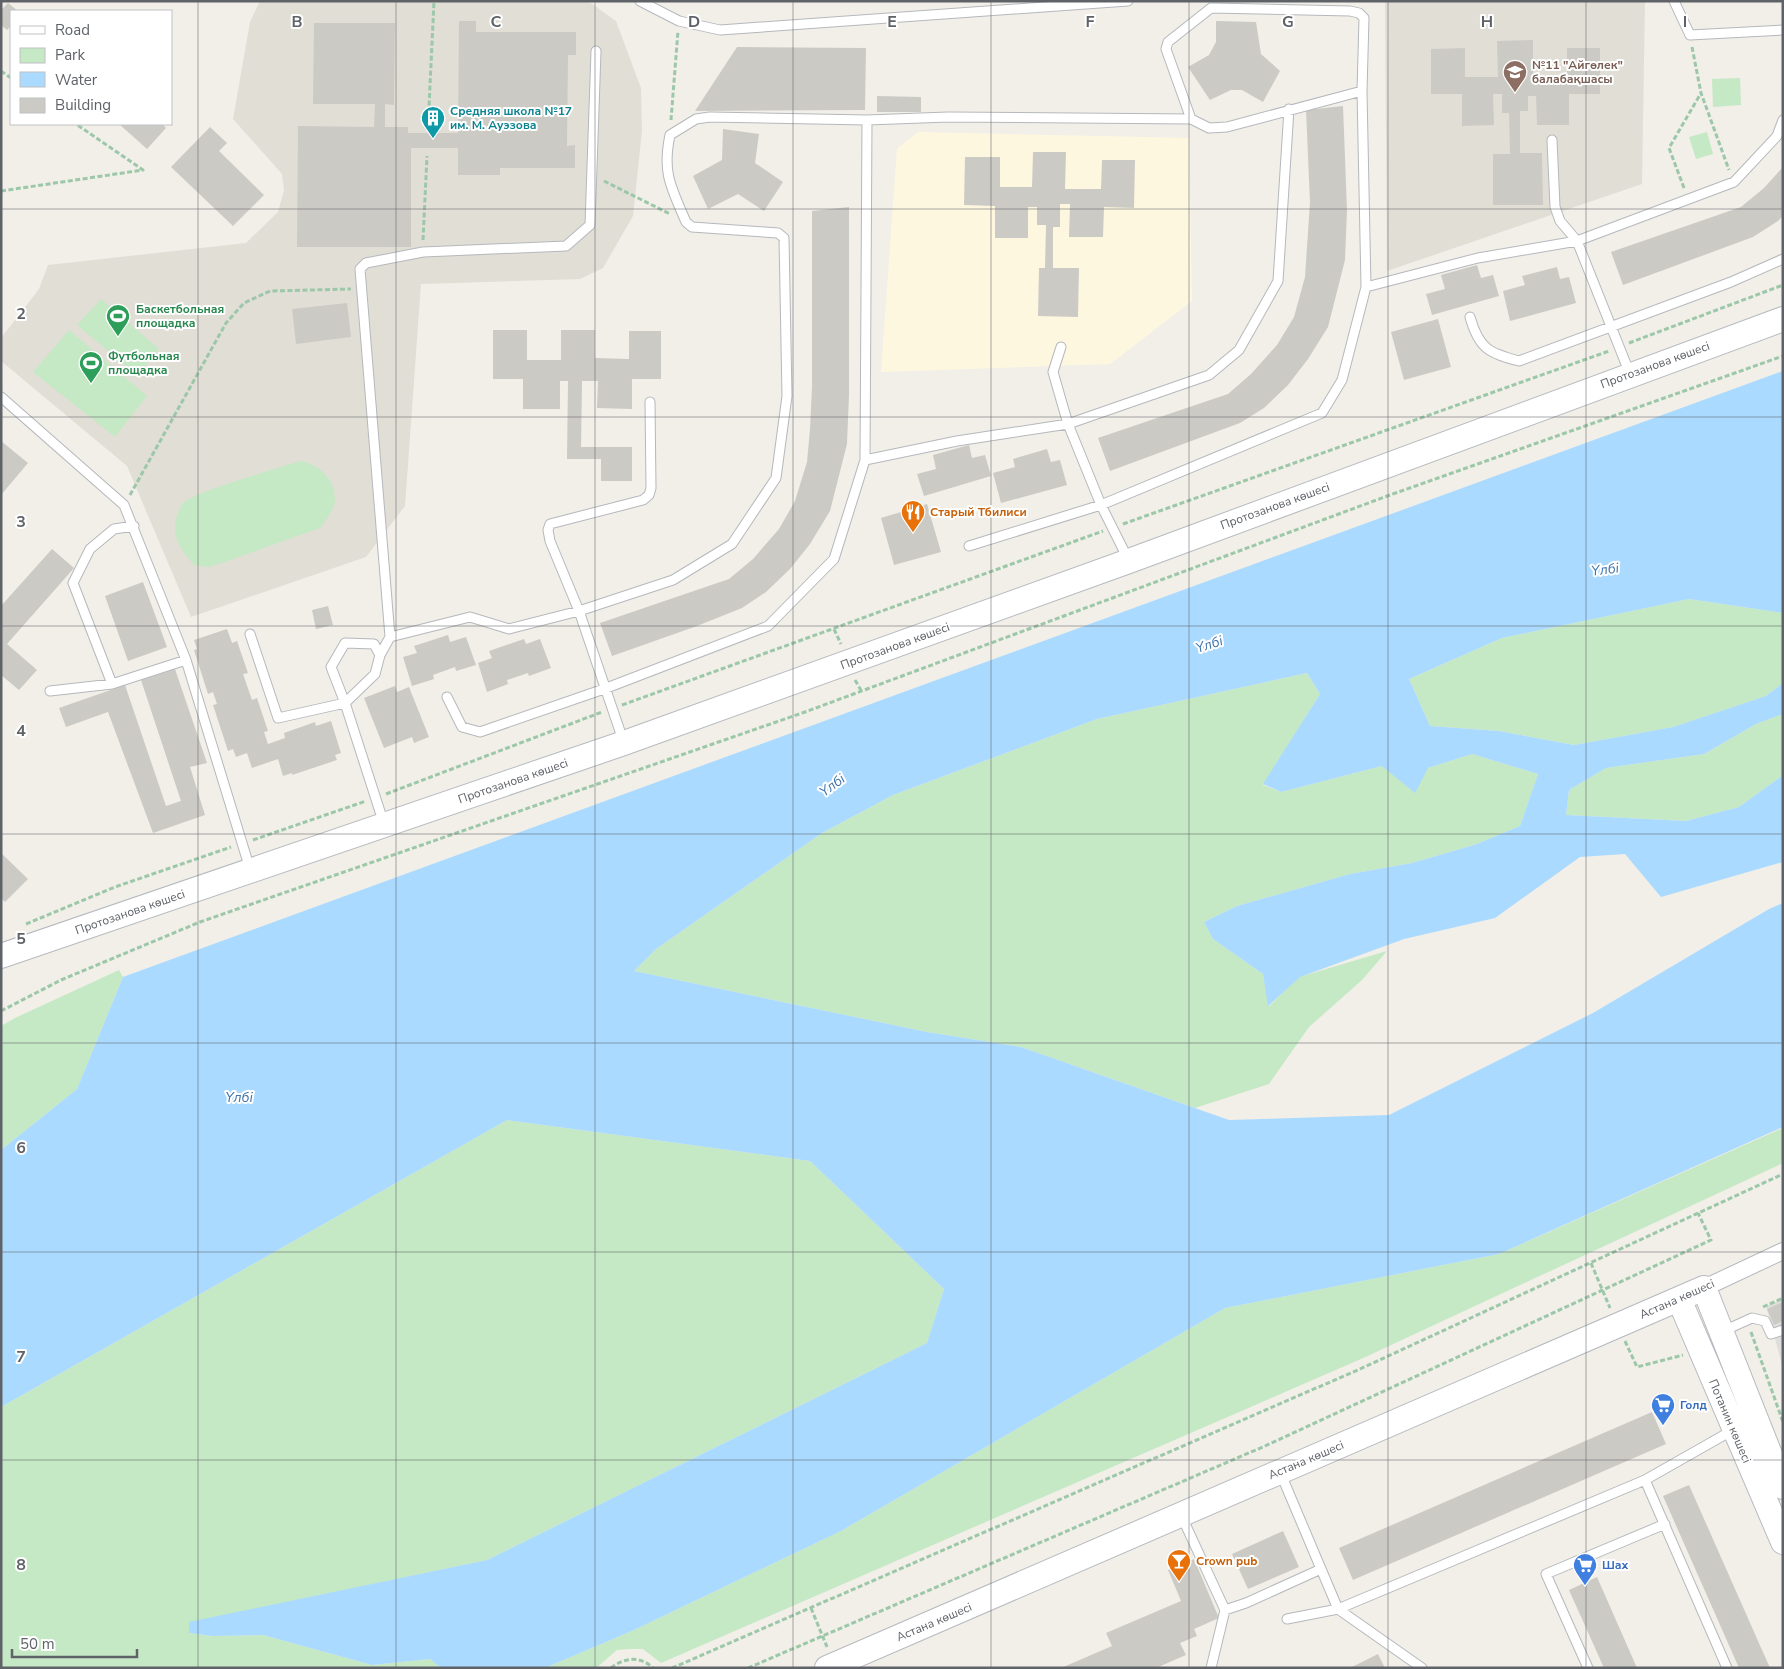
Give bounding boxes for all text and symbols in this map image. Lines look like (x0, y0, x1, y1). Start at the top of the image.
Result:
legend (10, 10, 172, 125)
text: B (291, 11, 303, 33)
text: C (491, 11, 502, 33)
text: D (688, 11, 700, 33)
text: E (887, 11, 897, 33)
text: F (1086, 11, 1095, 33)
text: G (1282, 11, 1294, 33)
text: H (1481, 11, 1493, 33)
text: I (1683, 11, 1687, 33)
text: Road (55, 20, 90, 40)
text: Park (55, 45, 85, 65)
place label: №11 "Айгөлек" балабақшасы (1532, 57, 1623, 87)
school or university icon: №11 "Айгөлек" балабақшасы (1502, 59, 1528, 93)
text: Water (55, 70, 98, 90)
text: Building (55, 95, 111, 115)
place label: Средняя школа №17 им. М. Ауэзова (450, 103, 572, 133)
building icon: Средняя школа №17 им. М. Ауэзова (420, 105, 446, 139)
place label: Баскетбольная площадка (136, 301, 224, 331)
text: 2 (16, 303, 26, 325)
sports icon: Баскетбольная площадка (105, 303, 131, 337)
street label: Протозанова көшесі (1598, 338, 1712, 392)
place label: Футбольная площадка (108, 348, 180, 378)
sports icon: Футбольная площадка (78, 350, 104, 384)
street label: Протозанова көшесі (1218, 479, 1332, 533)
restaurant icon: Старый Тбилиси (900, 499, 926, 533)
place label: Старый Тбилиси (930, 504, 1027, 520)
text: 3 (16, 511, 26, 533)
water label: Үлбі (1590, 558, 1621, 581)
street label: Протозанова көшесі (838, 619, 952, 673)
water label: Үлбі (1193, 631, 1226, 658)
text: 4 (16, 720, 26, 742)
street label: Протозанова көшесі (456, 755, 570, 807)
water label: Үлбі (816, 769, 850, 801)
street label: Протозанова көшесі (73, 886, 187, 938)
text: 5 (16, 928, 26, 950)
water label: Үлбі (225, 1088, 253, 1107)
text: 6 (16, 1137, 26, 1159)
street label: Астана көшесі (1637, 1275, 1717, 1323)
text: 7 (16, 1346, 26, 1368)
street label: Потанин көшесі (1705, 1377, 1755, 1465)
supermarket icon: Голд (1650, 1392, 1676, 1426)
place label: Голд (1680, 1397, 1707, 1413)
street label: Астана көшесі (1266, 1437, 1346, 1483)
bar icon: Crown pub (1166, 1548, 1192, 1582)
supermarket icon: Шах (1572, 1552, 1598, 1586)
place label: Crown pub (1196, 1553, 1257, 1569)
text: 8 (16, 1554, 26, 1576)
place label: Шах (1602, 1557, 1629, 1573)
street label: Астана көшесі (894, 1599, 974, 1645)
scale bar (12, 1626, 138, 1658)
text: 50 m (20, 1634, 55, 1654)

